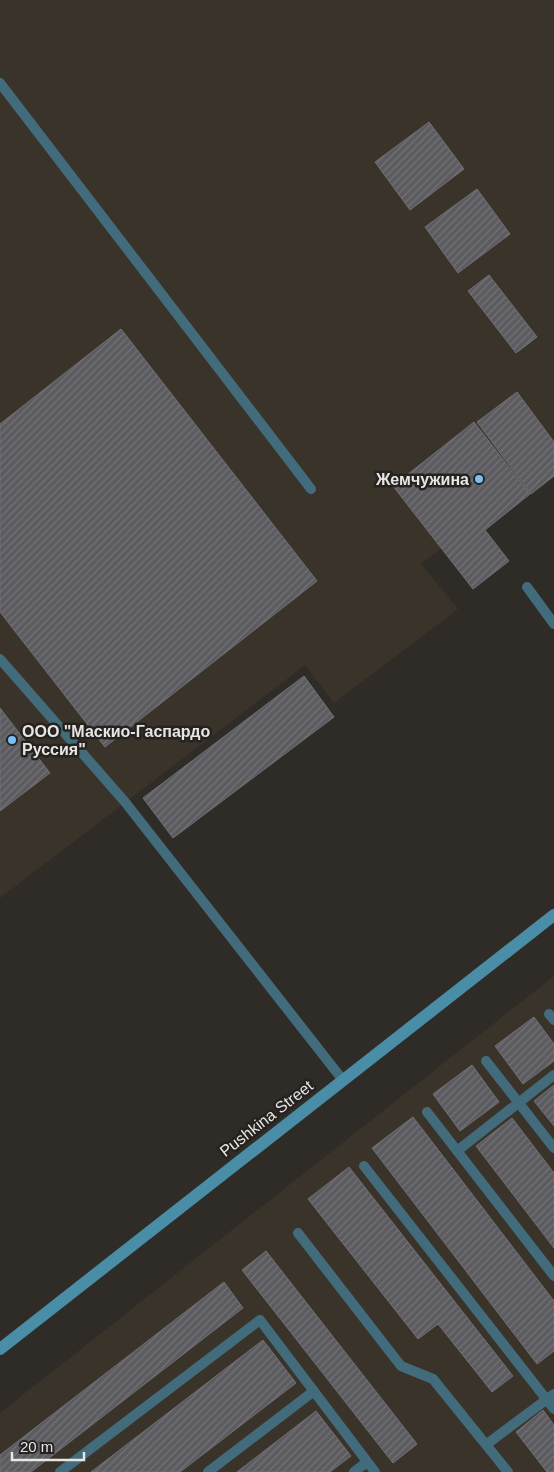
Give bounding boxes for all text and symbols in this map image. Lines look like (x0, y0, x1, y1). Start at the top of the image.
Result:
place label: Жемчужина (375, 471, 469, 488)
marker: Жемчужина (473, 473, 485, 485)
place label: ООО "Маскио-Гаспардо Руссия" (22, 723, 210, 758)
marker: ООО "Маскио-Гаспардо Руссия" (6, 734, 18, 746)
street label: Pushkina Street (217, 1077, 316, 1160)
scale bar (12, 1430, 85, 1462)
text: 20 m (20, 1438, 53, 1455)

